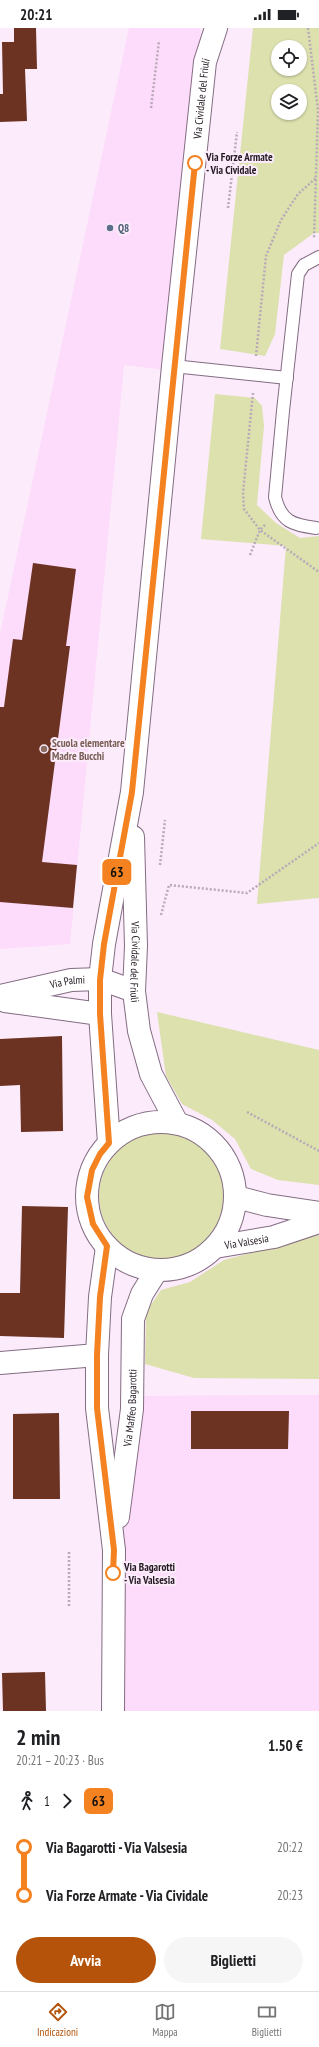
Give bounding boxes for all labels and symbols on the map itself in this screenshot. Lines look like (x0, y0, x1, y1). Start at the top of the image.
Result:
street label: Via Cividale del Friuli (190, 56, 213, 141)
place label: Via Forze Armate - Via Cividale (205, 150, 273, 177)
marker: Via Forze Armate - Via Cividale (187, 155, 203, 171)
place label: Q8 (118, 221, 129, 235)
marker: Q8 (105, 223, 115, 233)
place label: Scuola elementare Madre Bucchi (52, 736, 125, 763)
marker: Scuola elementare Madre Bucchi (39, 744, 49, 754)
line badge: 63 (99, 859, 135, 885)
street label: Via Cividale del Friuli (127, 920, 143, 1003)
street label: Via Palmi (48, 973, 85, 992)
street label: Via Valsesia (223, 1231, 270, 1252)
street label: Via Maffeo Bagarotti (120, 1369, 139, 1448)
place label: Via Bagarotti - Via Valsesia (123, 1560, 176, 1587)
marker: Via Bagarotti - Via Valsesia (105, 1565, 121, 1581)

